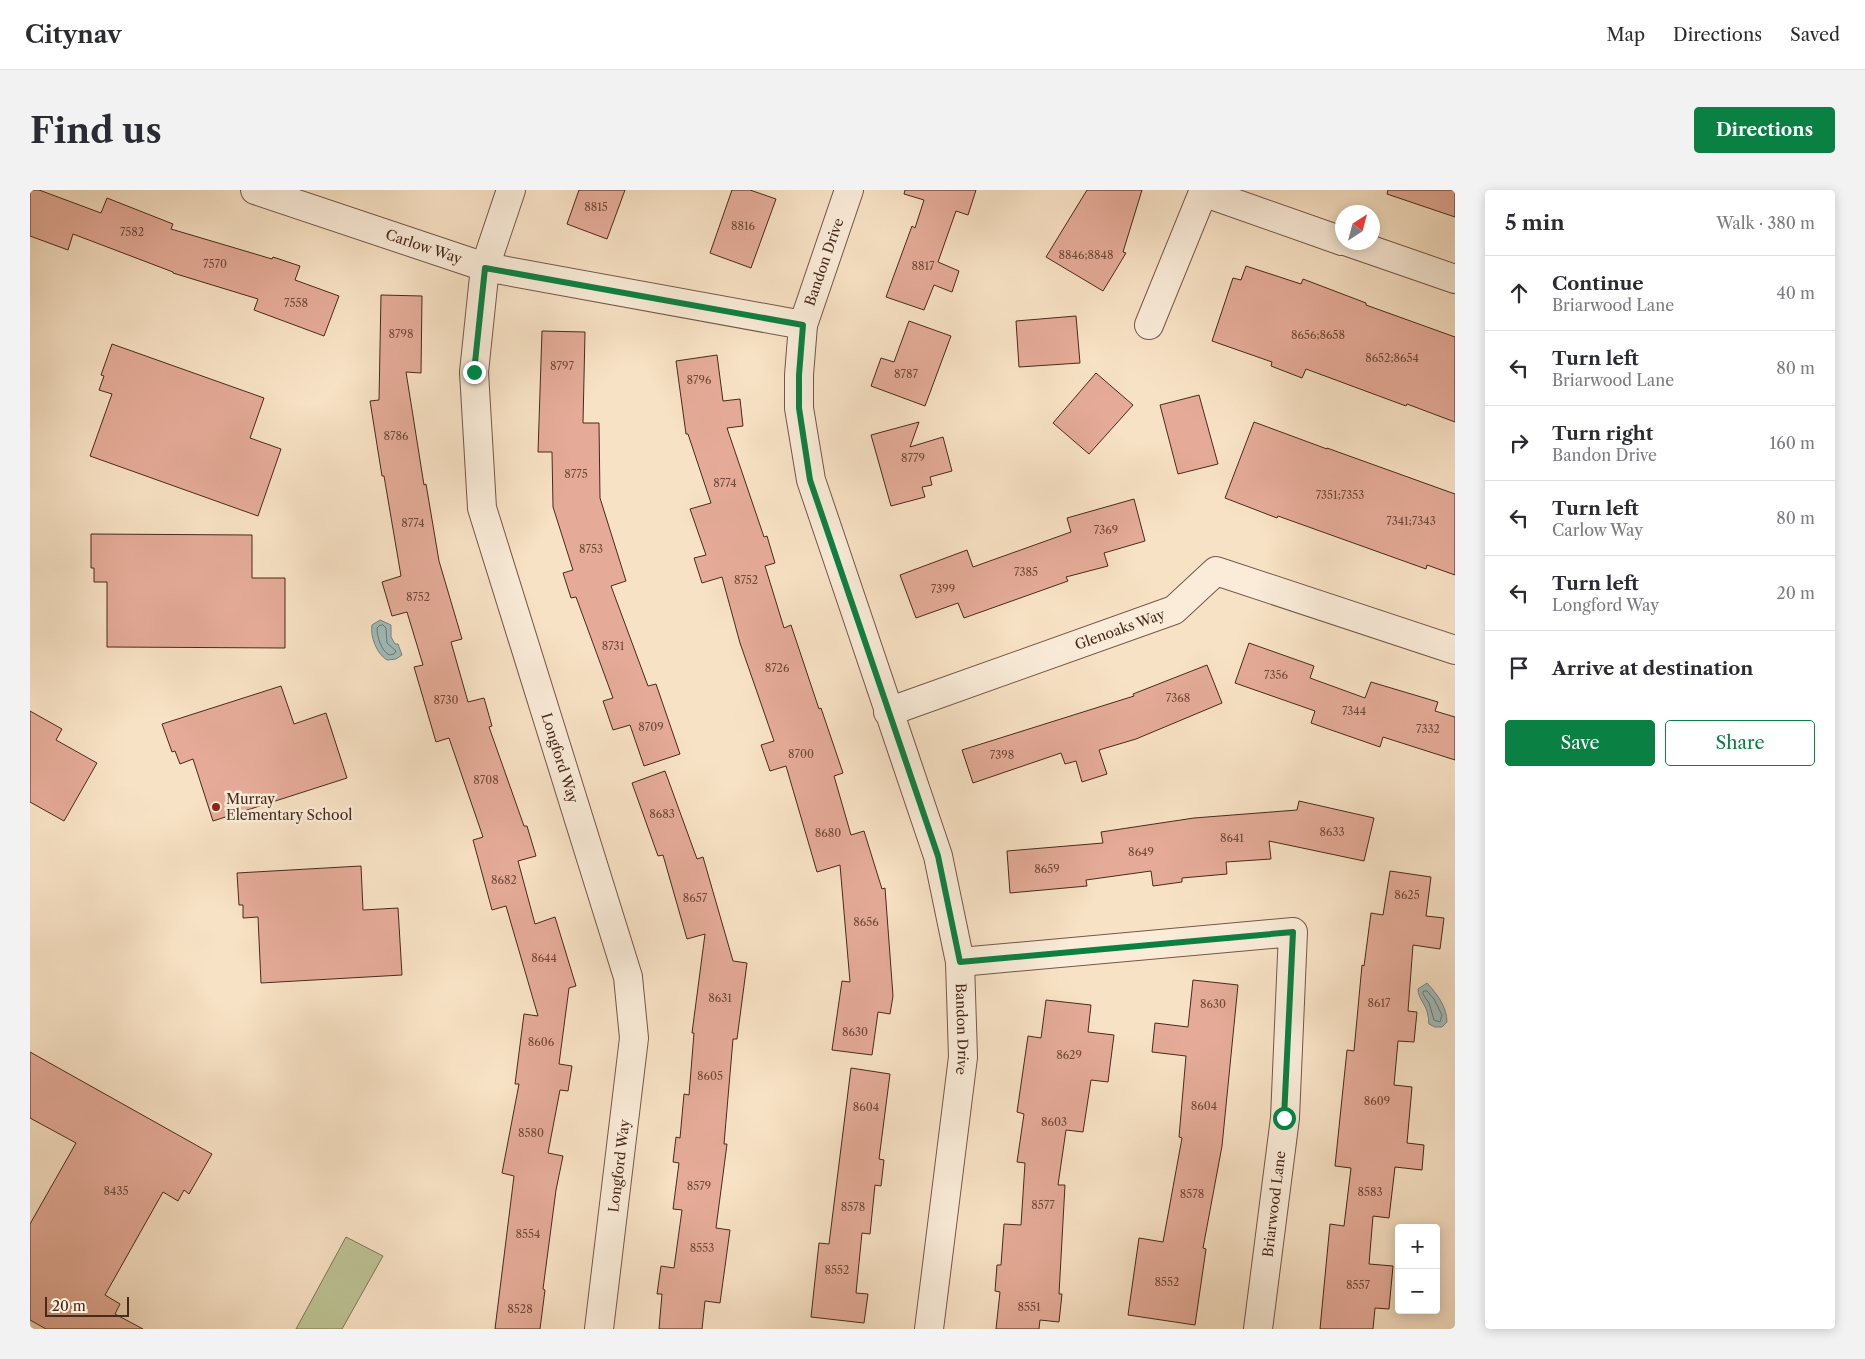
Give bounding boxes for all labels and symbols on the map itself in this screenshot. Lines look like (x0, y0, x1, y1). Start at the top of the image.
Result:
house number: 8815 (584, 200, 608, 214)
north arrow (1335, 205, 1380, 250)
street label: Bandon Drive (801, 215, 848, 308)
house number: 8816 (731, 219, 756, 233)
house number: 7582 (120, 225, 144, 239)
street label: Carlow Way (383, 225, 465, 268)
house number: 8846;8848 (1059, 248, 1113, 262)
house number: 7570 (203, 257, 227, 271)
house number: 8817 (911, 259, 935, 273)
house number: 7558 (284, 296, 308, 310)
house number: 8798 (389, 327, 413, 341)
house number: 8656;8658 (1291, 328, 1345, 342)
house number: 8652;8654 (1365, 351, 1419, 365)
house number: 8797 (550, 359, 574, 373)
route end (463, 361, 486, 384)
house number: 8787 (894, 367, 919, 381)
house number: 8796 (687, 373, 712, 387)
house number: 8786 (384, 429, 409, 443)
house number: 8779 (901, 451, 925, 465)
house number: 8775 (564, 467, 588, 481)
house number: 8774 (713, 476, 737, 490)
house number: 7351;7353 (1316, 488, 1364, 502)
house number: 7341;7343 (1386, 514, 1436, 528)
house number: 8774 (401, 516, 425, 530)
house number: 7369 (1094, 523, 1118, 537)
house number: 8753 (579, 542, 603, 556)
house number: 7385 (1014, 565, 1038, 579)
house number: 8752 (734, 573, 758, 587)
house number: 7399 (931, 582, 955, 596)
house number: 8752 (406, 590, 430, 604)
street label: Glenoaks Way (1072, 605, 1167, 654)
house number: 8731 (602, 639, 625, 653)
house number: 8726 (765, 661, 790, 675)
house number: 7356 (1264, 668, 1289, 682)
house number: 7368 (1166, 691, 1190, 705)
house number: 8730 (434, 693, 459, 707)
house number: 7344 (1342, 704, 1366, 718)
street label: Longford Way (537, 711, 582, 806)
house number: 8709 (638, 720, 664, 734)
house number: 7332 (1416, 722, 1440, 736)
house number: 8700 (788, 747, 814, 761)
house number: 7398 (990, 748, 1014, 762)
house number: 8708 (473, 773, 499, 787)
place label: Murray Elementary School (226, 790, 352, 824)
marker: Murray Elementary School (210, 801, 222, 813)
house number: 8683 (649, 807, 675, 821)
house number: 8633 (1319, 825, 1345, 839)
house number: 8680 (815, 826, 841, 840)
house number: 8641 (1220, 831, 1244, 845)
house number: 8649 (1128, 845, 1154, 859)
house number: 8659 (1034, 862, 1060, 876)
house number: 8682 (491, 873, 517, 887)
house number: 8625 (1394, 888, 1420, 902)
house number: 8657 (683, 891, 708, 905)
house number: 8656 (853, 915, 879, 929)
house number: 8644 (531, 951, 557, 965)
street label: Bandon Drive (952, 983, 972, 1076)
house number: 8631 (708, 991, 732, 1005)
house number: 8617 (1367, 996, 1391, 1010)
house number: 8630 (1200, 997, 1226, 1011)
house number: 8630 (842, 1025, 868, 1039)
house number: 8606 (528, 1035, 555, 1049)
house number: 8629 (1056, 1048, 1082, 1062)
house number: 8605 (697, 1069, 723, 1083)
house number: 8609 (1364, 1094, 1390, 1108)
house number: 8604 (1191, 1099, 1217, 1113)
house number: 8604 (853, 1100, 879, 1114)
route start (1273, 1107, 1296, 1130)
house number: 8603 (1041, 1115, 1067, 1129)
street label: Longford Way (604, 1118, 634, 1214)
house number: 8580 (518, 1126, 544, 1140)
street label: Briarwood Lane (1259, 1150, 1289, 1258)
house number: 8579 (687, 1179, 711, 1193)
house number: 8435 (104, 1184, 128, 1198)
house number: 8583 (1357, 1185, 1383, 1199)
house number: 8578 (1180, 1187, 1204, 1201)
house number: 8577 (1031, 1198, 1055, 1212)
house number: 8578 (841, 1200, 865, 1214)
house number: 8554 (516, 1227, 540, 1241)
house number: 8553 (690, 1241, 714, 1255)
house number: 8552 (825, 1263, 849, 1277)
house number: 8552 (1155, 1275, 1179, 1289)
house number: 8557 (1346, 1278, 1371, 1292)
scale bar (45, 1294, 129, 1317)
house number: 8551 (1017, 1300, 1041, 1314)
house number: 8528 (507, 1302, 533, 1316)

